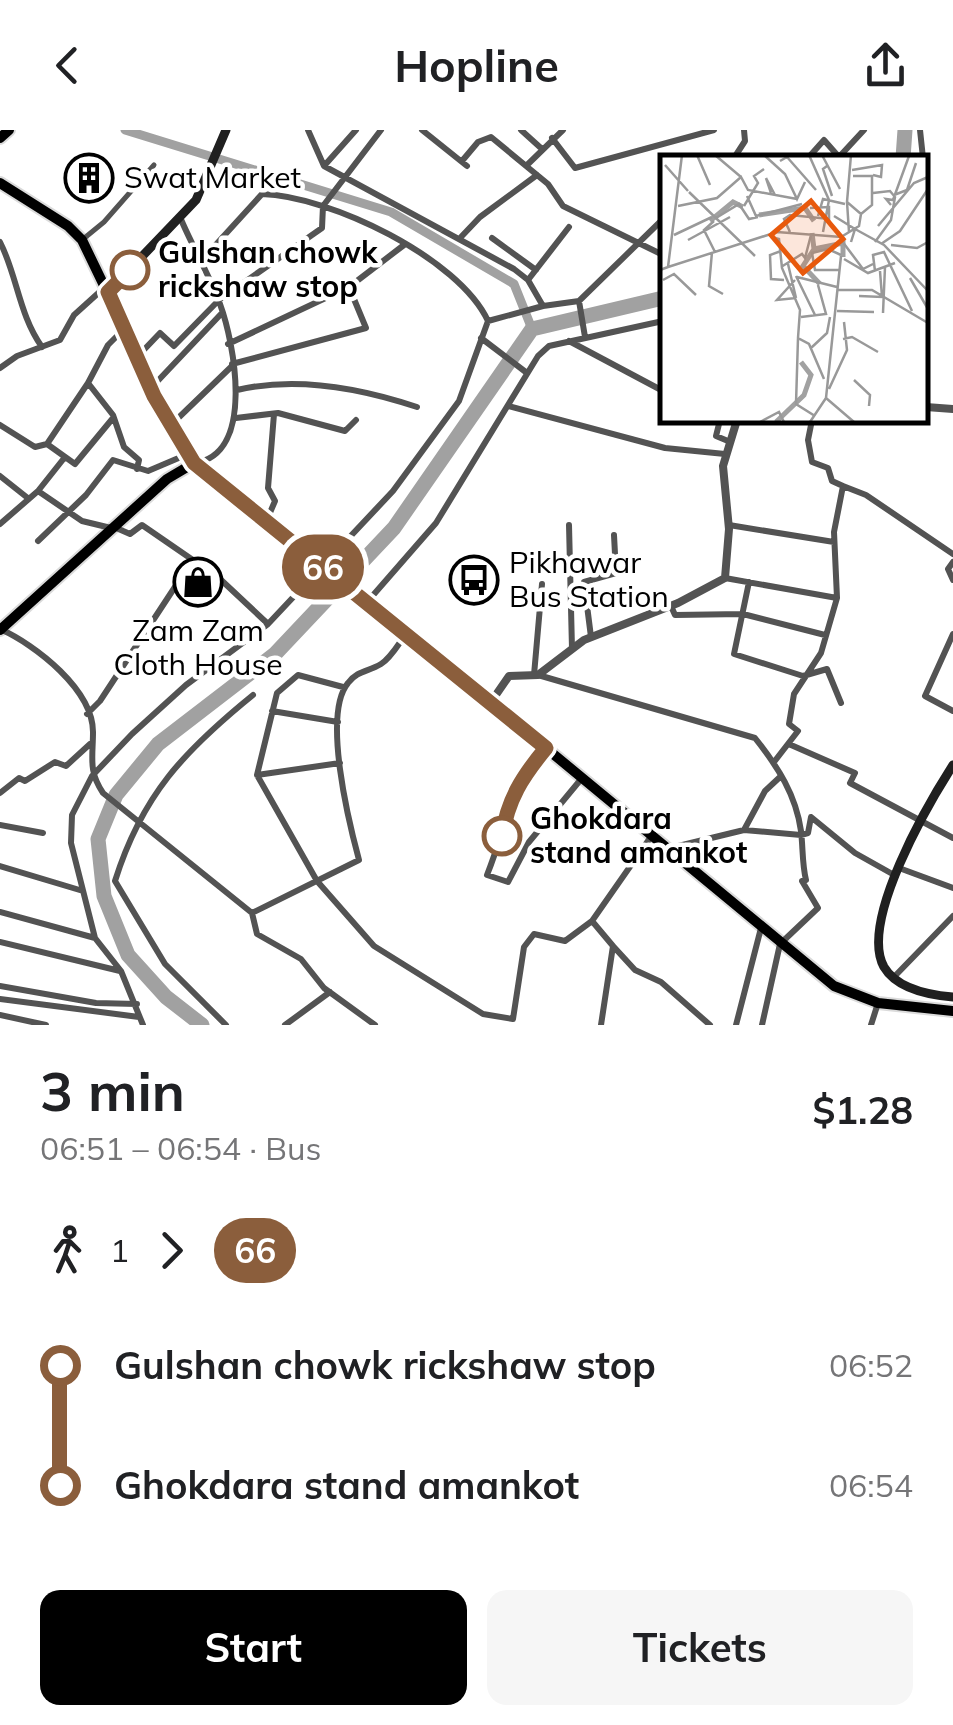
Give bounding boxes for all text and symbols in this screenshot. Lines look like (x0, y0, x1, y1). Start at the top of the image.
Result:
text: Hopline (394, 37, 559, 93)
icon: back (40, 38, 95, 93)
icon: share (858, 38, 913, 93)
building icon: Swat Market (63, 152, 115, 204)
inset map (660, 155, 928, 422)
place label: Swat Market (124, 158, 301, 196)
place label: Gulshan chowk rickshaw stop (158, 233, 379, 305)
marker: Gulshan chowk rickshaw stop (111, 251, 149, 289)
line badge: 66 (278, 534, 368, 600)
place label: Pikhawar Bus Station (509, 543, 669, 615)
text: 66 (302, 545, 344, 589)
bus stop icon: Pikhawar Bus Station (448, 554, 500, 606)
shop icon: Zam Zam Cloth House (172, 556, 224, 608)
place label: Zam Zam Cloth House (113, 611, 283, 683)
place label: Ghokdara stand amankot (530, 799, 747, 871)
marker: Ghokdara stand amankot (483, 817, 521, 855)
text: 3 min (40, 1056, 185, 1125)
text: $1.28 (812, 1086, 913, 1134)
text: 06:51 – 06:54 · Bus (40, 1128, 321, 1168)
icon: walk (40, 1223, 95, 1278)
icon: forward (144, 1223, 199, 1278)
text: 66 (234, 1228, 276, 1272)
text: 1 (110, 1230, 129, 1270)
text: Gulshan chowk rickshaw stop (114, 1341, 656, 1389)
text: 06:52 (829, 1345, 913, 1385)
text: Ghokdara stand amankot (114, 1461, 579, 1509)
text: 06:54 (829, 1465, 913, 1505)
button: Start (40, 1590, 467, 1705)
button: Tickets (487, 1590, 913, 1705)

